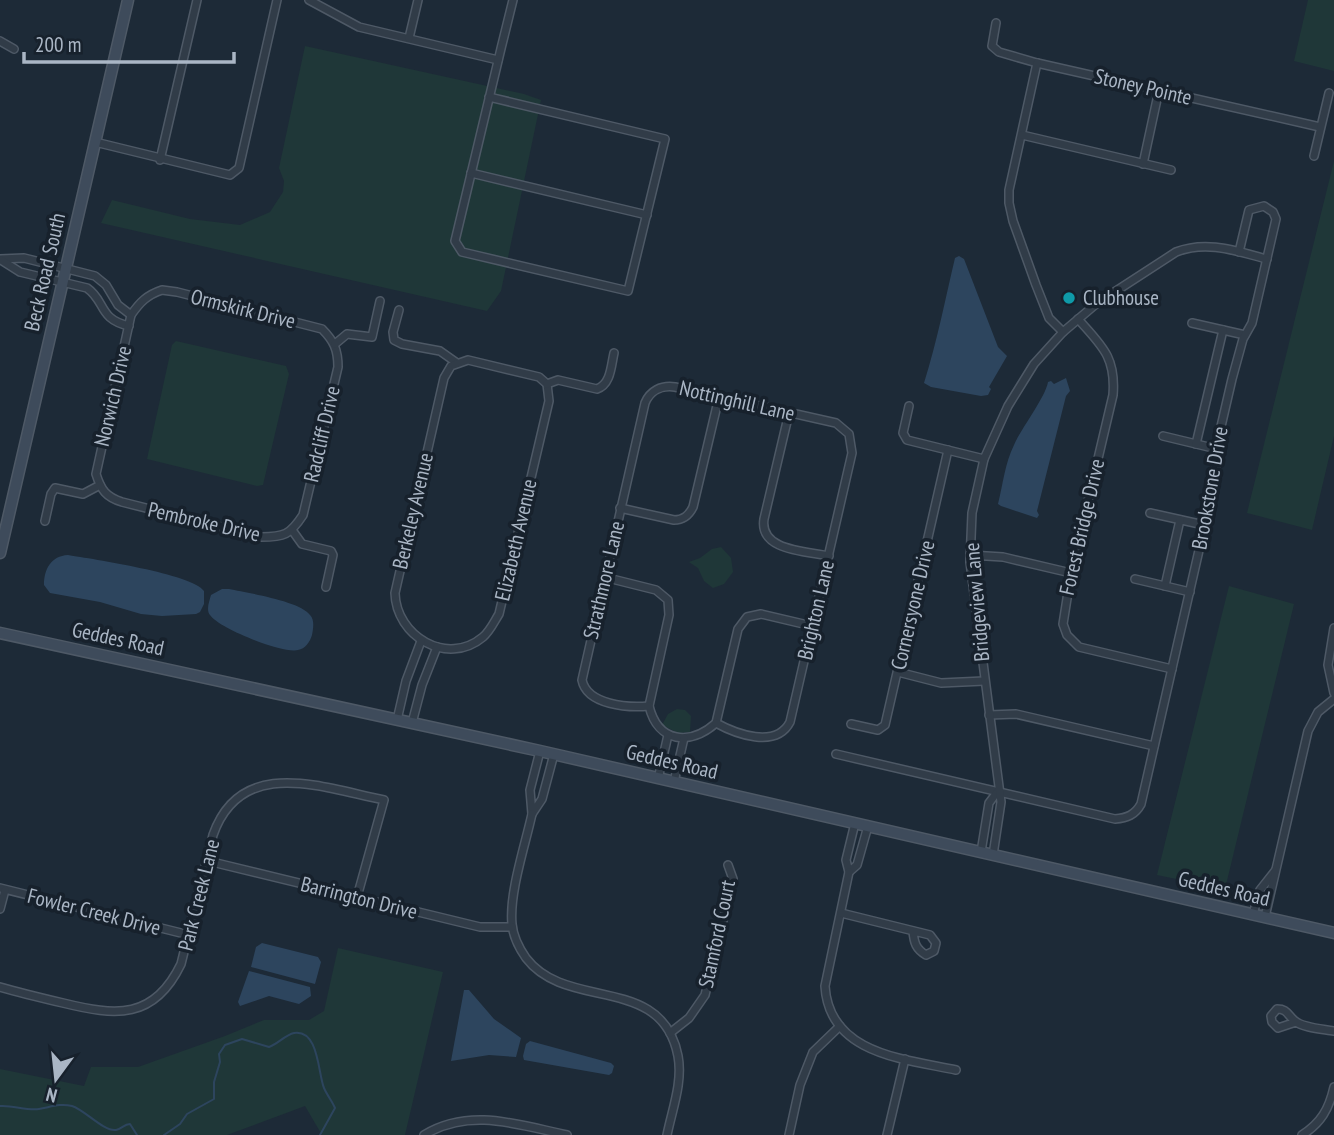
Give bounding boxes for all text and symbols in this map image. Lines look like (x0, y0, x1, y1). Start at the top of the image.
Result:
scale bar (24, 21, 234, 65)
text: 200 m (35, 31, 81, 58)
street label: Stoney Pointe (1092, 62, 1194, 111)
street label: Beck Road South (18, 210, 71, 334)
street label: Ormskirk Drive (188, 283, 298, 335)
place label: Clubhouse (1083, 284, 1159, 311)
marker: Clubhouse (1061, 290, 1077, 306)
street label: Norwich Drive (88, 343, 137, 449)
street label: Nottinghill Lane (677, 374, 797, 427)
street label: Radcliff Drive (297, 383, 346, 485)
street label: Brookstone Drive (1185, 424, 1234, 551)
street label: Berkeley Avenue (386, 450, 439, 572)
street label: Forest Bridge Drive (1053, 456, 1110, 598)
street label: Elizabeth Avenue (488, 476, 543, 603)
street label: Pembroke Drive (145, 495, 263, 548)
street label: Strathmore Lane (577, 518, 630, 642)
street label: Cornersyone Drive (885, 538, 941, 672)
street label: Bridgeview Lane (958, 542, 995, 663)
street label: Brighton Lane (791, 557, 840, 662)
street label: Geddes Road (70, 616, 167, 661)
street label: Geddes Road (624, 738, 721, 785)
street label: Park Creek Lane (172, 836, 225, 954)
street label: Geddes Road (1176, 865, 1273, 912)
street label: Barrington Drive (298, 870, 420, 925)
street label: Stamford Court (692, 877, 741, 990)
street label: Fowler Creek Drive (25, 882, 163, 941)
north arrow (21, 1044, 91, 1114)
text: N (44, 1083, 60, 1108)

